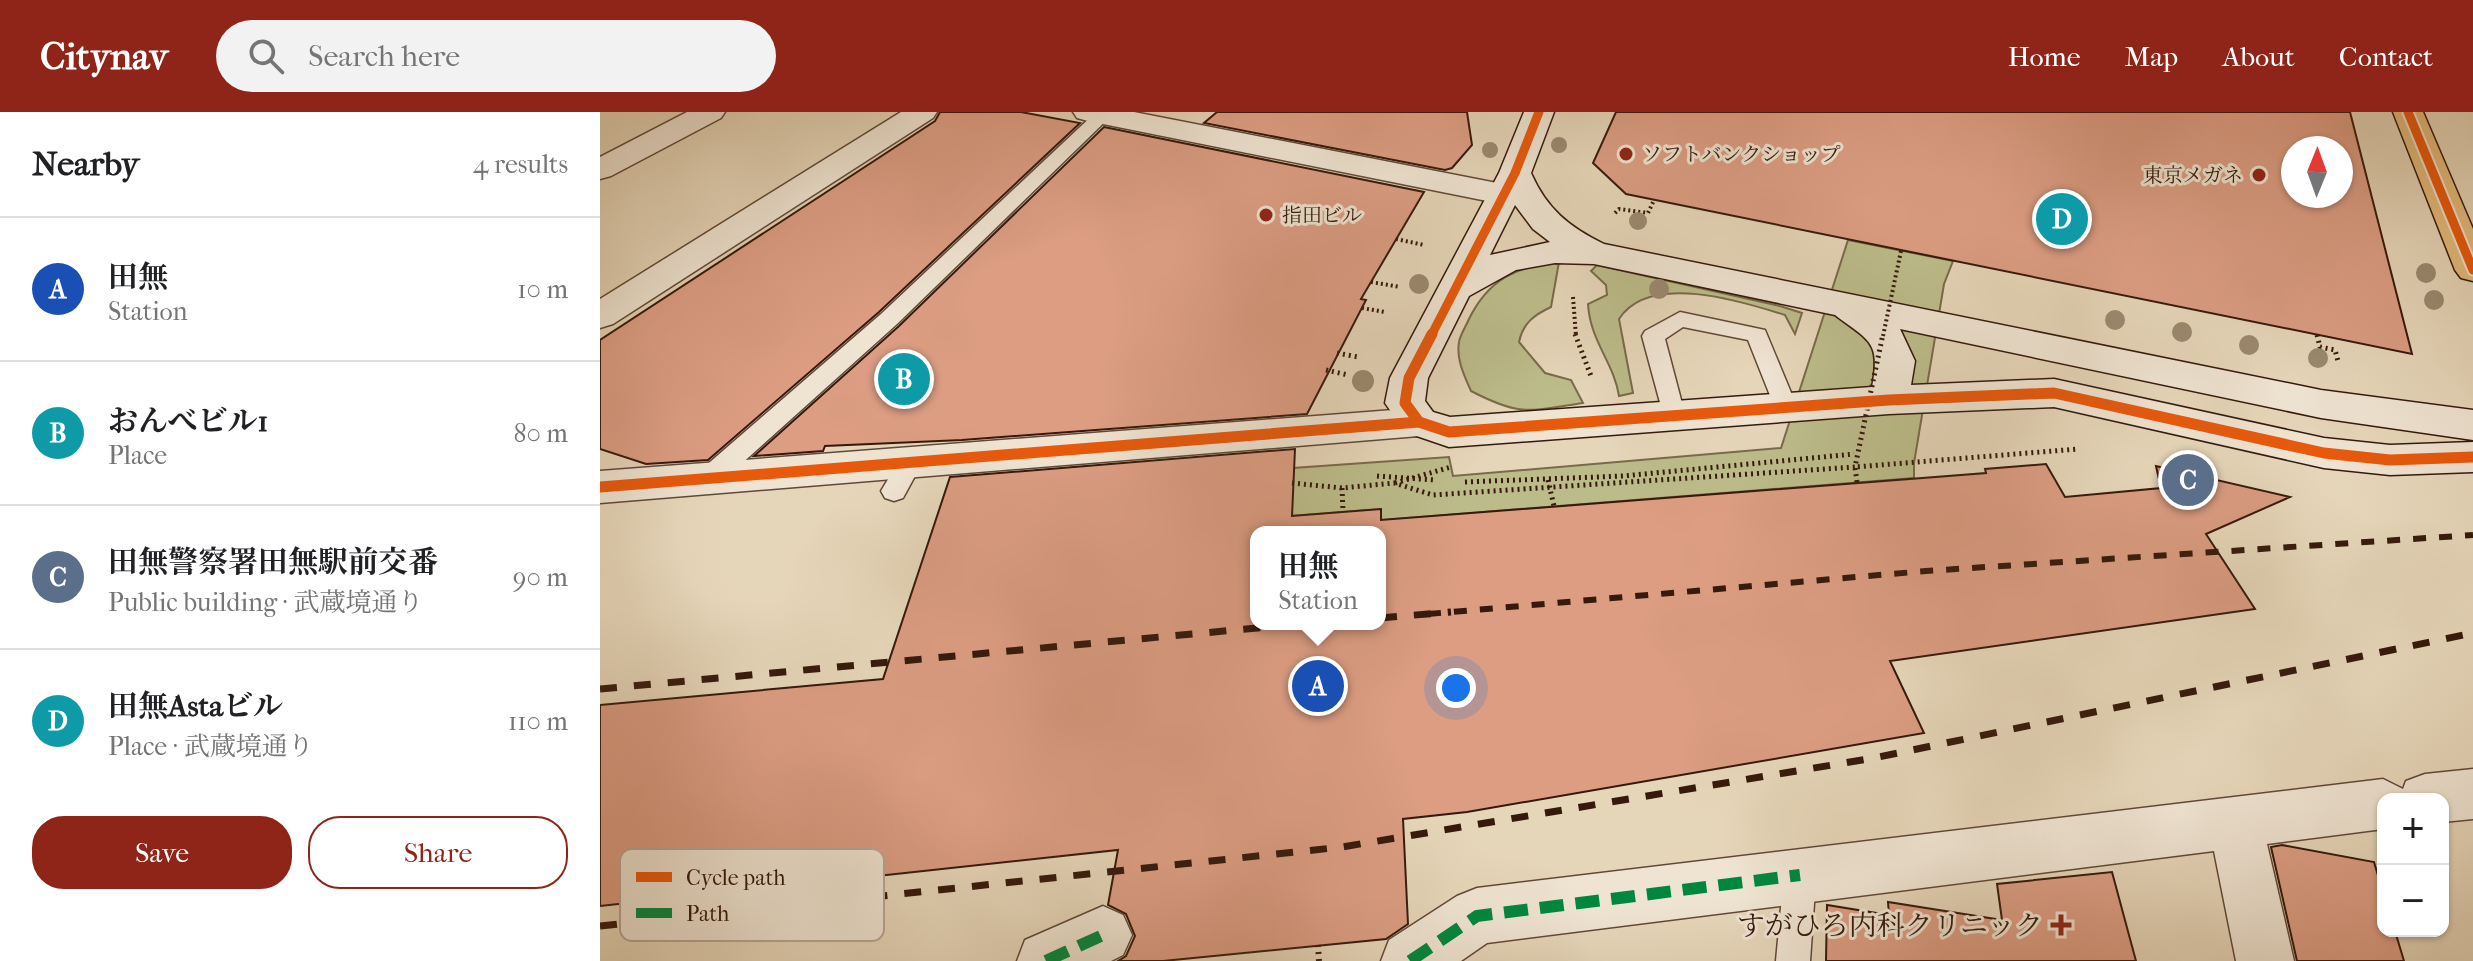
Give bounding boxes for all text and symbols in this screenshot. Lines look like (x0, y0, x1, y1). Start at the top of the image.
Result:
search box (216, 20, 776, 92)
text: Citynav (40, 34, 168, 79)
icon: search (244, 34, 288, 78)
text: Search here (308, 39, 460, 74)
text: Home (2008, 40, 2081, 73)
text: Map (2125, 40, 2178, 73)
text: About (2222, 40, 2295, 73)
text: Contact (2339, 40, 2433, 73)
north arrow (2281, 136, 2353, 208)
place label: ソフトバンクショップ (1642, 143, 1841, 166)
text: Nearby (32, 144, 139, 184)
marker: ソフトバンクショップ (1617, 145, 1635, 163)
text: 4 results (473, 149, 568, 180)
place label: 東京メガネ (2143, 164, 2243, 187)
marker: 東京メガネ (2250, 166, 2268, 184)
pin: D (2036, 189, 2088, 249)
place label: 指田ビル (1282, 204, 1362, 227)
marker: 指田ビル (1257, 206, 1275, 224)
text: 田無 (108, 260, 168, 295)
text: A (50, 274, 66, 305)
text: 10 m (517, 274, 568, 305)
text: Station (108, 296, 188, 327)
pin: B (878, 349, 930, 409)
text: おんべビル1 (108, 404, 268, 439)
text: B (50, 418, 66, 449)
text: 80 m (513, 418, 568, 449)
text: Place (108, 440, 167, 471)
pin: C (2162, 450, 2214, 510)
popup (1250, 526, 1386, 630)
text: 田無警察署田無駅前交番 (108, 545, 438, 580)
text: 田無 (1278, 549, 1338, 584)
text: C (49, 562, 67, 593)
text: 90 m (513, 562, 568, 593)
text: Station (1278, 585, 1358, 616)
text: Public building · 武蔵境通り (108, 587, 423, 618)
pin: A (1292, 656, 1344, 716)
your location (1436, 668, 1476, 708)
text: 田無Astaビル (108, 689, 283, 724)
text: D (48, 706, 68, 737)
text: 110 m (508, 706, 568, 737)
text: Place · 武蔵境通り (108, 731, 314, 762)
map controls (2377, 793, 2449, 937)
button: + (2377, 793, 2449, 865)
button: Save (32, 816, 292, 889)
button: Share (308, 816, 568, 889)
legend (620, 849, 884, 941)
text: Cycle path (686, 865, 786, 891)
button: − (2377, 865, 2449, 937)
text: Path (686, 901, 730, 927)
place label: すがひろ内科クリニック (1737, 909, 2043, 942)
marker: すがひろ内科クリニック (2050, 914, 2072, 936)

